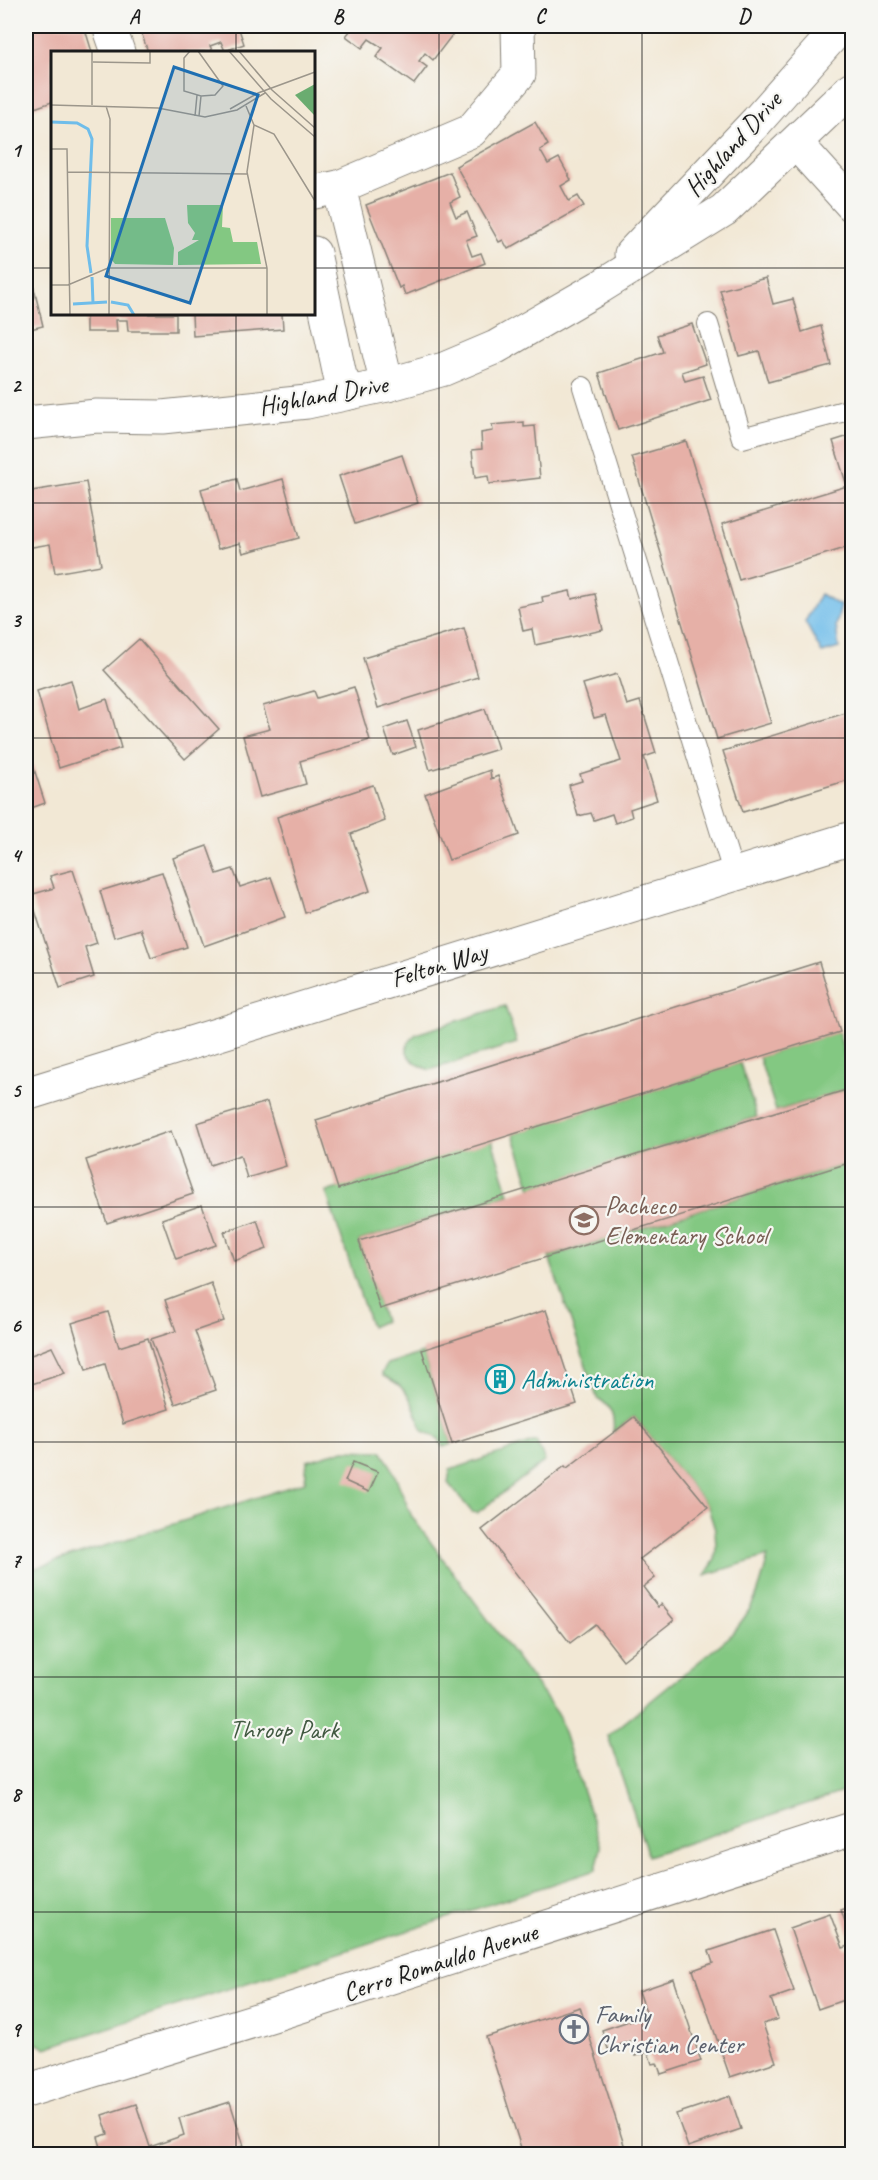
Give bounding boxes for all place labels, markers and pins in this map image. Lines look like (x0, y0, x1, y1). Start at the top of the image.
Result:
place label: Pacheco Elementary School (605, 1189, 772, 1252)
school or university icon: Pacheco Elementary School (568, 1204, 600, 1236)
building icon: Administration (484, 1363, 516, 1395)
place label: Administration (521, 1363, 654, 1396)
place label: Family Christian Center (595, 1998, 745, 2061)
church icon: Family Christian Center (558, 2013, 590, 2045)

